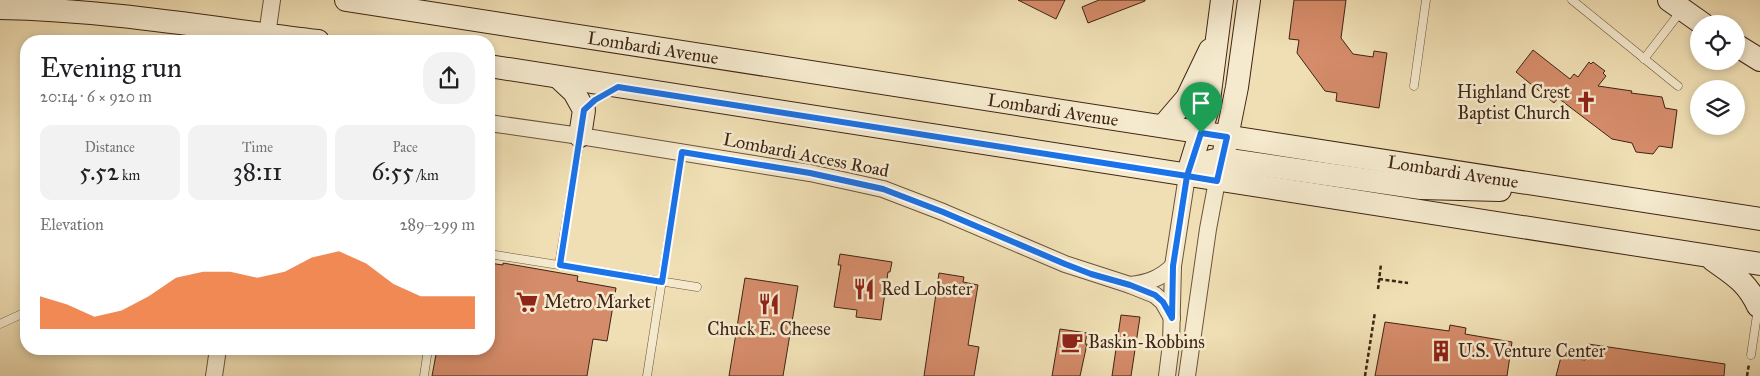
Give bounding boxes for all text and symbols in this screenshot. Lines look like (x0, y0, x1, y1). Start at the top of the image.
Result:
map controls (1690, 15, 1745, 135)
button: locate (1690, 15, 1745, 70)
street label: Lombardi Avenue (586, 27, 720, 69)
text: Evening run (40, 50, 182, 85)
button: share (423, 52, 475, 104)
button: layers (1690, 80, 1745, 135)
place label: Highland Crest Baptist Church (1457, 81, 1571, 124)
pin (1180, 82, 1222, 133)
text: 20:14 · 6 × 920 m (40, 87, 152, 106)
street label: Lombardi Avenue (986, 89, 1120, 131)
icon: arrive (1187, 89, 1215, 117)
church icon: Highland Crest Baptist Church (1573, 89, 1599, 115)
street label: Lombardi Access Road (721, 128, 891, 182)
text: Distance (85, 139, 135, 156)
text: Time (242, 139, 273, 156)
text: Pace (392, 139, 418, 156)
street label: Lombardi Avenue (1386, 151, 1520, 193)
text: 5.52 (79, 156, 119, 187)
text: 38:11 (233, 156, 282, 187)
text: 6:55 (371, 156, 414, 187)
text: km (119, 167, 140, 184)
text: /km (414, 167, 439, 184)
text: Elevation (40, 215, 104, 234)
text: 289–299 m (400, 215, 475, 234)
restaurant icon: Red Lobster (851, 276, 877, 302)
place label: Red Lobster (881, 278, 973, 300)
supermarket icon: Metro Market (514, 289, 540, 315)
place label: Metro Market (544, 291, 651, 313)
restaurant icon: Chuck E. Cheese (756, 291, 782, 317)
place label: Chuck E. Cheese (707, 318, 831, 340)
cafe icon: Baskin-Robbins (1059, 329, 1085, 355)
place label: Baskin-Robbins (1088, 331, 1205, 353)
building icon: U.S. Venture Center (1428, 338, 1454, 364)
place label: U.S. Venture Center (1458, 340, 1606, 362)

